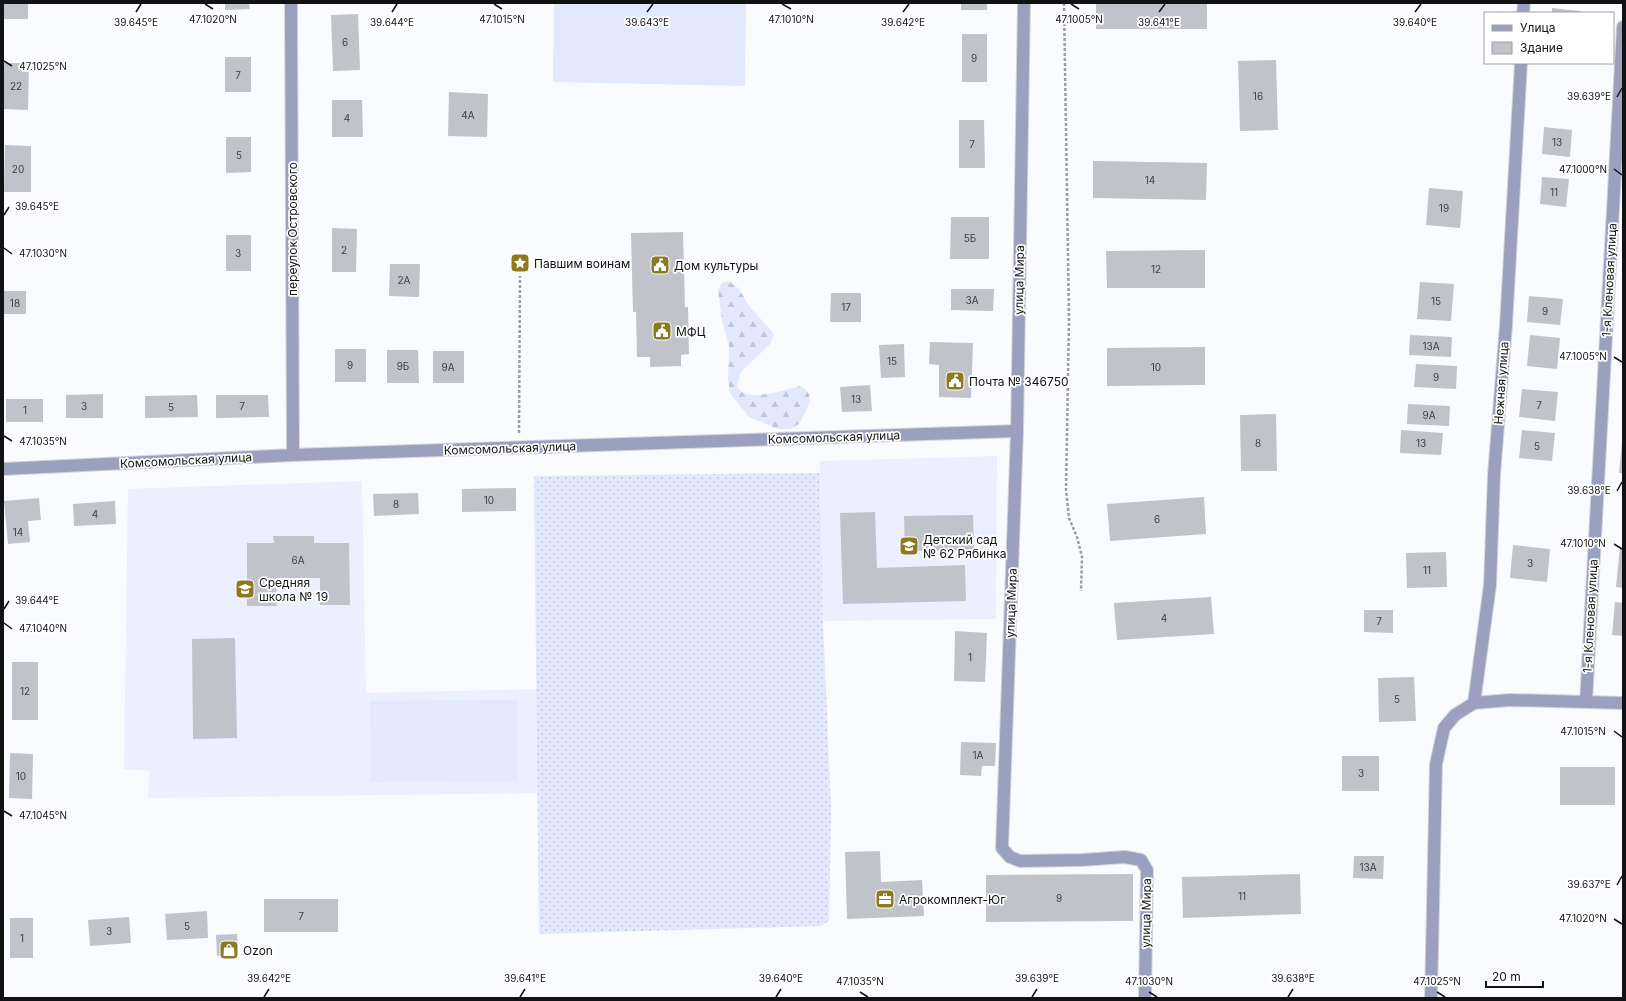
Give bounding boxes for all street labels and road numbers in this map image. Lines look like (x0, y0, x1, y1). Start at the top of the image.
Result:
street label: переулок Островского (285, 162, 300, 296)
street label: 1-я Кленовая улица (1599, 223, 1619, 337)
street label: улица Мира (1011, 245, 1027, 315)
street label: Нежная улица (1491, 341, 1511, 425)
street label: Комсомольская улица (768, 427, 900, 447)
street label: Комсомольская улица (444, 438, 576, 458)
street label: Комсомольская улица (120, 449, 252, 471)
street label: 1-я Кленовая улица (1580, 559, 1600, 673)
street label: улица Мира (1002, 568, 1020, 638)
street label: улица Мира (1138, 878, 1154, 948)

